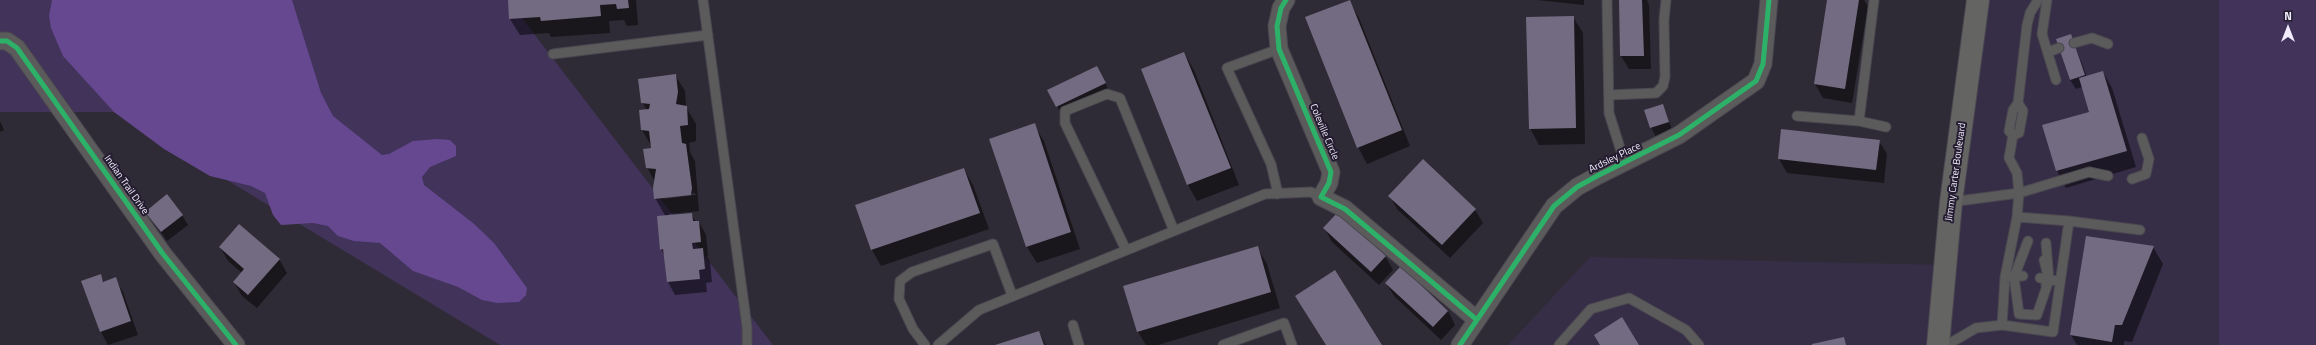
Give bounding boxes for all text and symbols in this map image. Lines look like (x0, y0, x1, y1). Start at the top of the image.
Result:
north arrow (2268, 8, 2308, 48)
text: N (2284, 8, 2292, 24)
street label: Coleville Circle (1307, 102, 1341, 162)
street label: Jimmy Carter Boulevard (1943, 122, 1969, 222)
street label: Ardsley Place (1587, 140, 1643, 176)
street label: Indian Trail Drive (101, 153, 151, 217)

